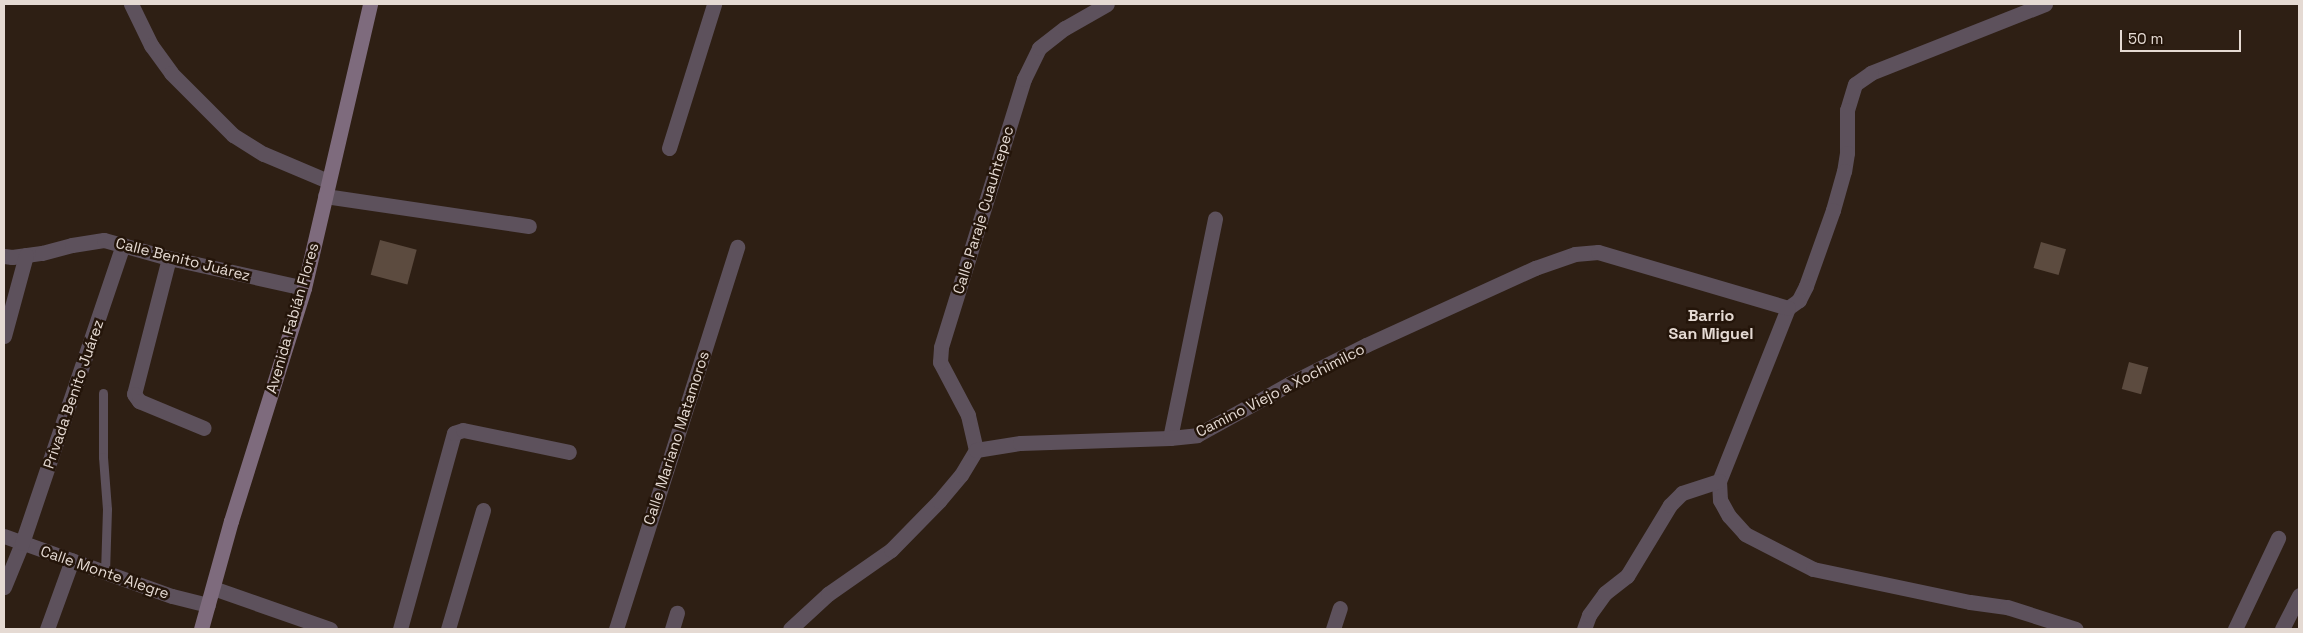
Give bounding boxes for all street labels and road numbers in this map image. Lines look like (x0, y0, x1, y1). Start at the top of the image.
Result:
street label: Calle Paraje Cuauhtepec (949, 124, 1017, 296)
street label: Calle Benito Juárez (114, 234, 252, 284)
street label: Avenida Fabián Flores (262, 241, 322, 395)
street label: Privada Benito Juárez (39, 317, 107, 471)
street label: Camino Viejo a Xochimilco (1193, 339, 1367, 441)
street label: Calle Mariano Matamoros (639, 349, 713, 527)
street label: Calle Monte Alegre (38, 542, 172, 602)

